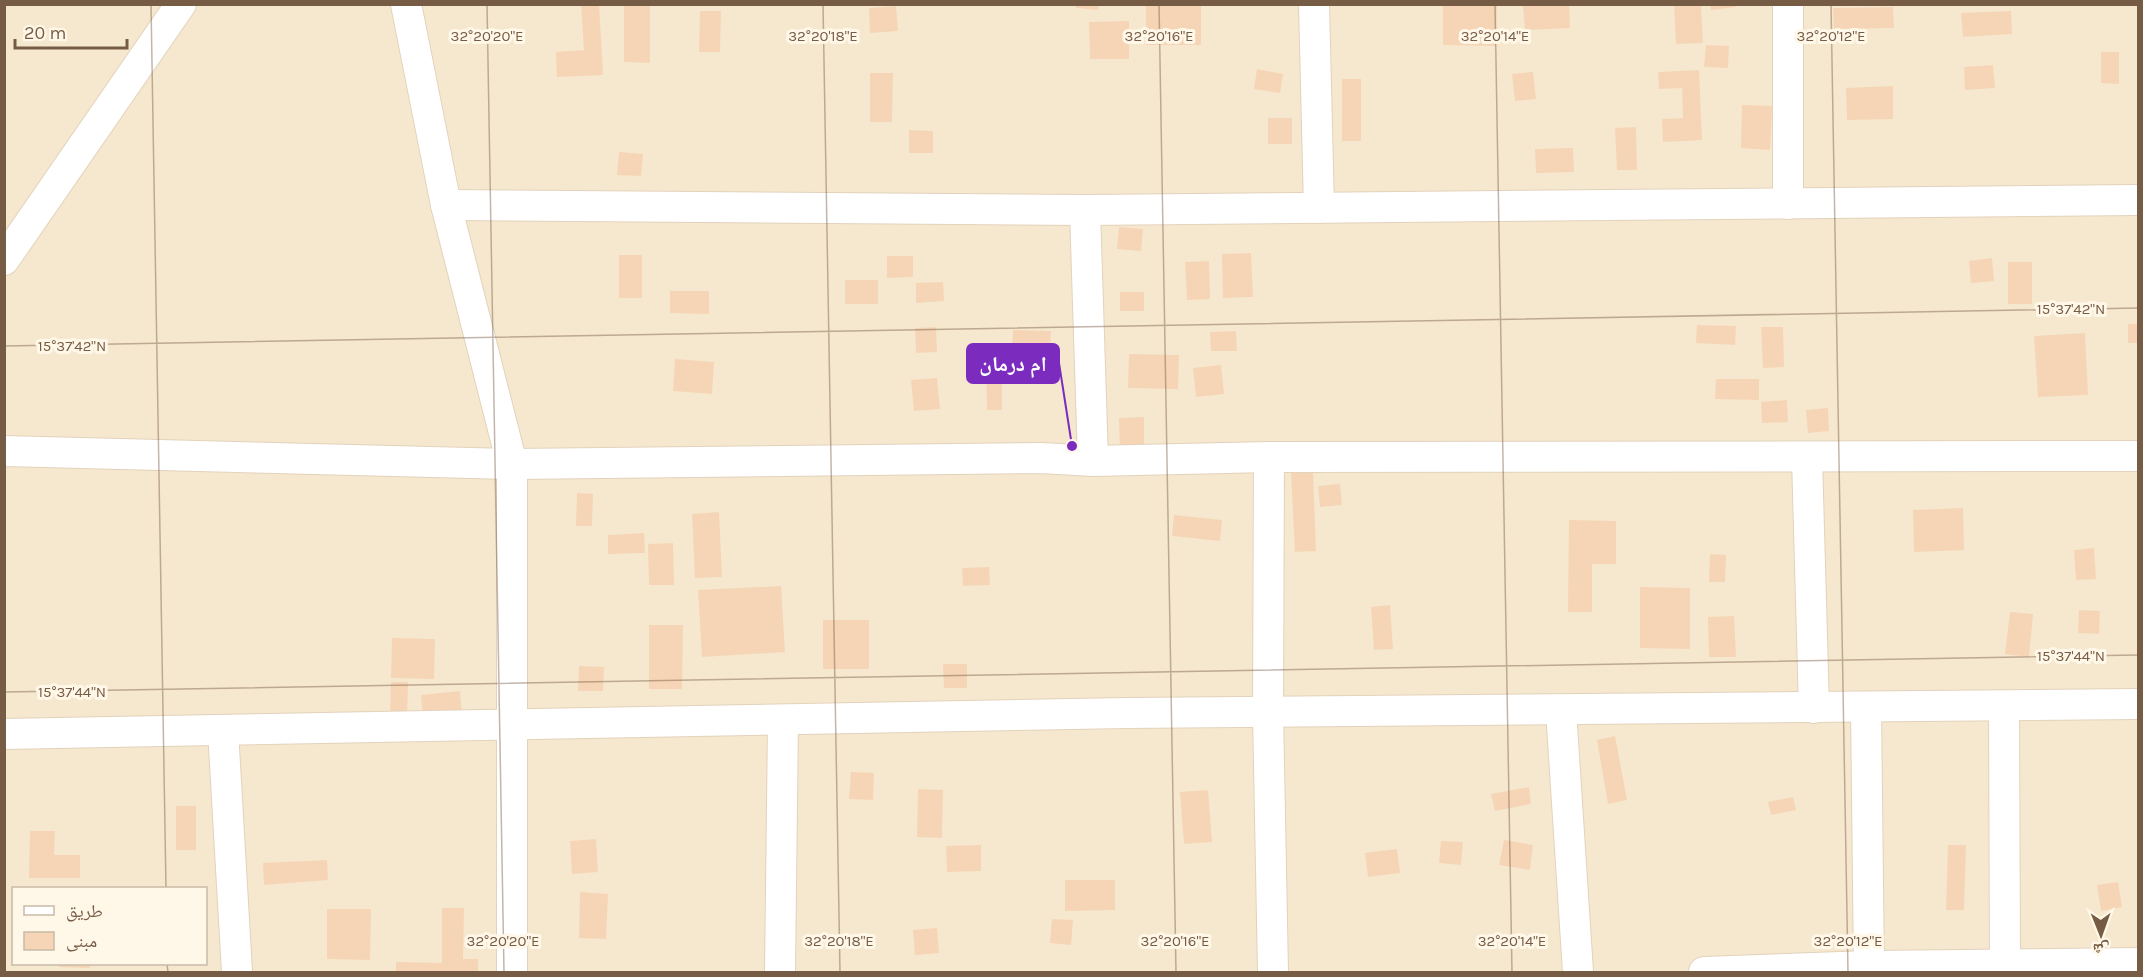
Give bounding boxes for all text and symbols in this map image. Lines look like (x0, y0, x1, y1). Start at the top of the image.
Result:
scale bar (15, 12, 128, 50)
text: 20 m (24, 22, 66, 44)
text: 32°20'20"E (451, 27, 523, 45)
text: 32°20'18"E (788, 27, 858, 45)
text: 32°20'16"E (1125, 27, 1193, 45)
text: 32°20'14"E (1461, 27, 1529, 45)
text: 32°20'12"E (1797, 27, 1865, 45)
text: 15°37'42"N (2037, 300, 2105, 318)
text: 15°37'42"N (38, 337, 106, 355)
callout: ام درمان (967, 344, 1059, 383)
text: ام درمان (979, 352, 1047, 378)
text: 15°37'44"N (2037, 647, 2105, 665)
text: 15°37'44"N (38, 683, 106, 701)
legend (12, 887, 207, 965)
text: طريق (66, 900, 103, 922)
north arrow (2071, 905, 2131, 965)
text: مبنى (66, 930, 97, 952)
text: 32°20'20"E (467, 932, 539, 950)
text: 32°20'18"E (804, 932, 874, 950)
text: 32°20'16"E (1141, 932, 1209, 950)
text: 32°20'14"E (1478, 932, 1546, 950)
text: 32°20'12"E (1814, 932, 1882, 950)
text: ش (2093, 940, 2110, 959)

